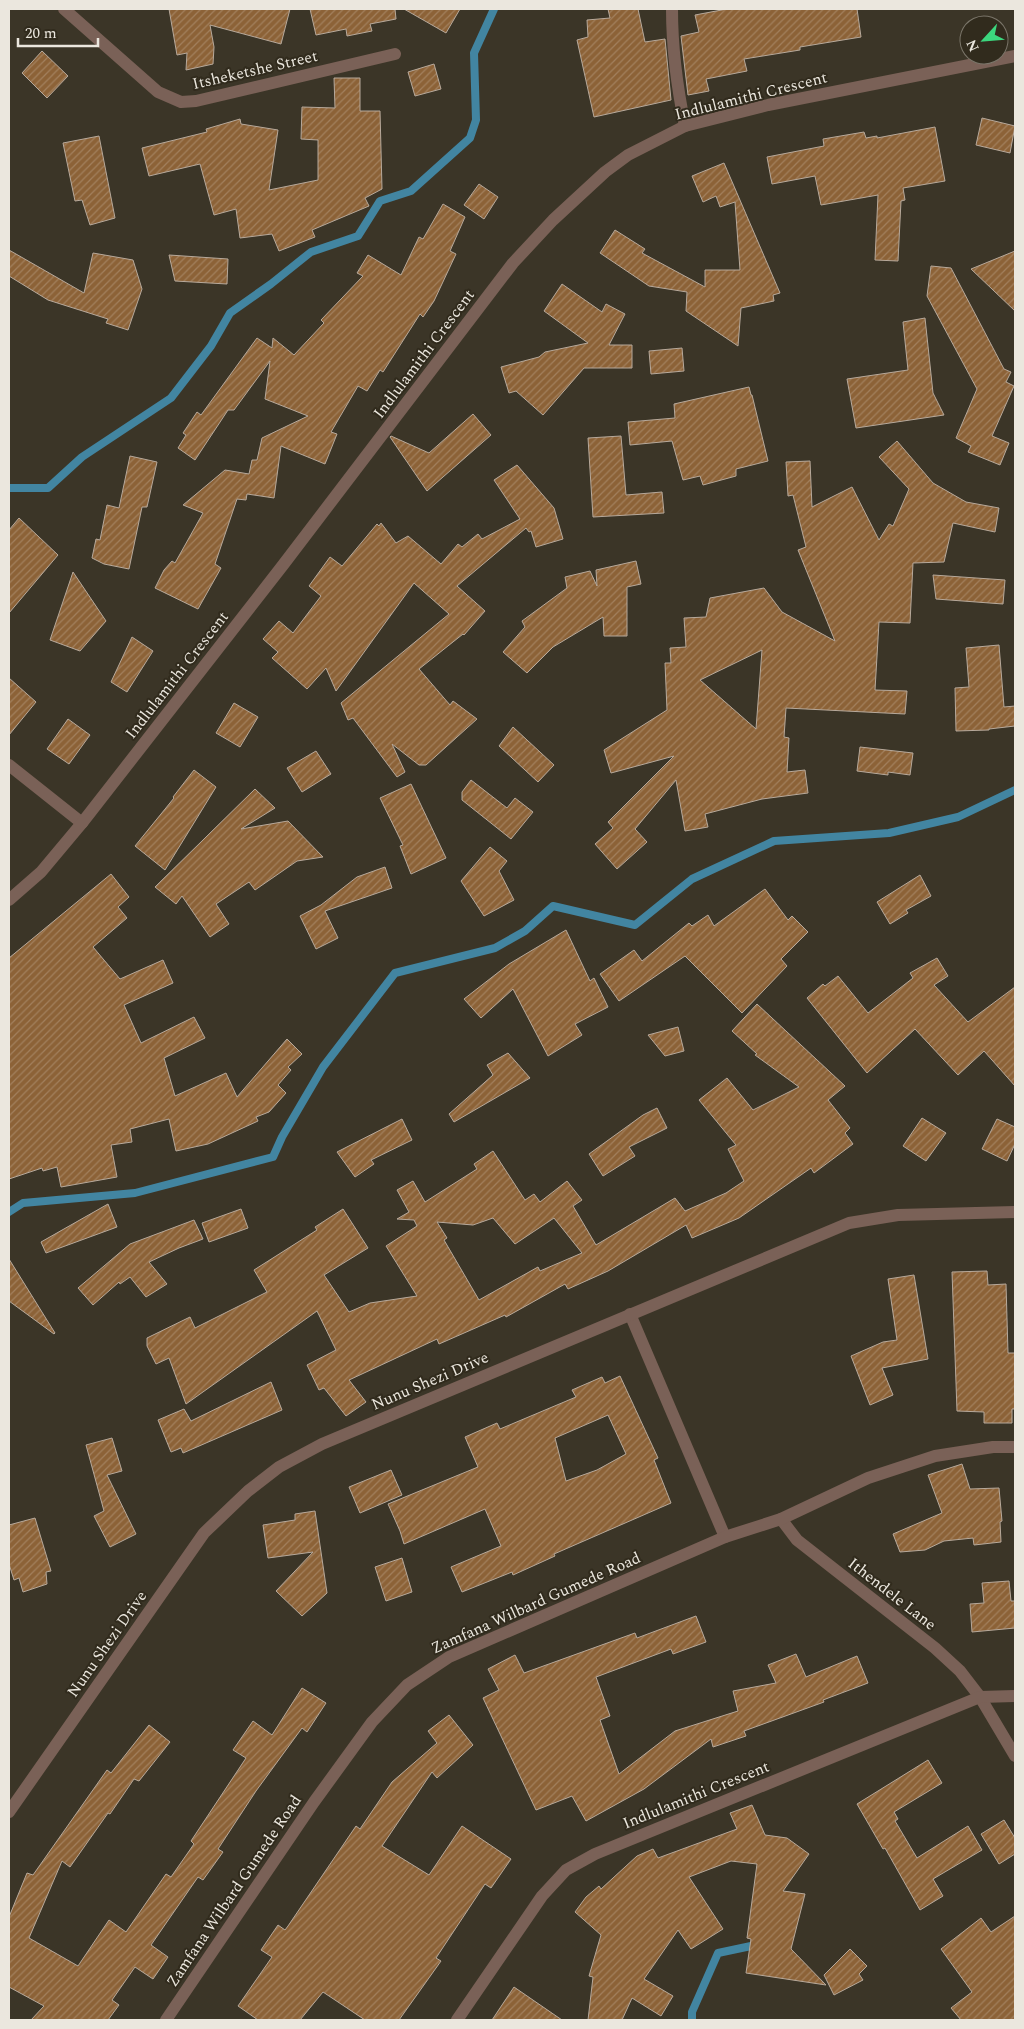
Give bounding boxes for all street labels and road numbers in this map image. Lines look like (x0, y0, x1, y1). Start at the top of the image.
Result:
street label: Itsheketshe Street (190, 44, 320, 96)
street label: Indlulamithi Crescent (672, 65, 830, 127)
street label: Indlulamithi Crescent (367, 284, 481, 424)
street label: Indlulamithi Crescent (119, 606, 235, 744)
street label: Nunu Shezi Drive (368, 1345, 492, 1417)
street label: Zamfana Wilbard Gumede Road (427, 1546, 645, 1660)
street label: Ithendele Lane (843, 1552, 941, 1636)
street label: Nunu Shezi Drive (61, 1586, 153, 1702)
street label: Indlulamithi Crescent (619, 1754, 773, 1835)
street label: Zamfana Wilbard Gumede Road (161, 1790, 307, 1992)

